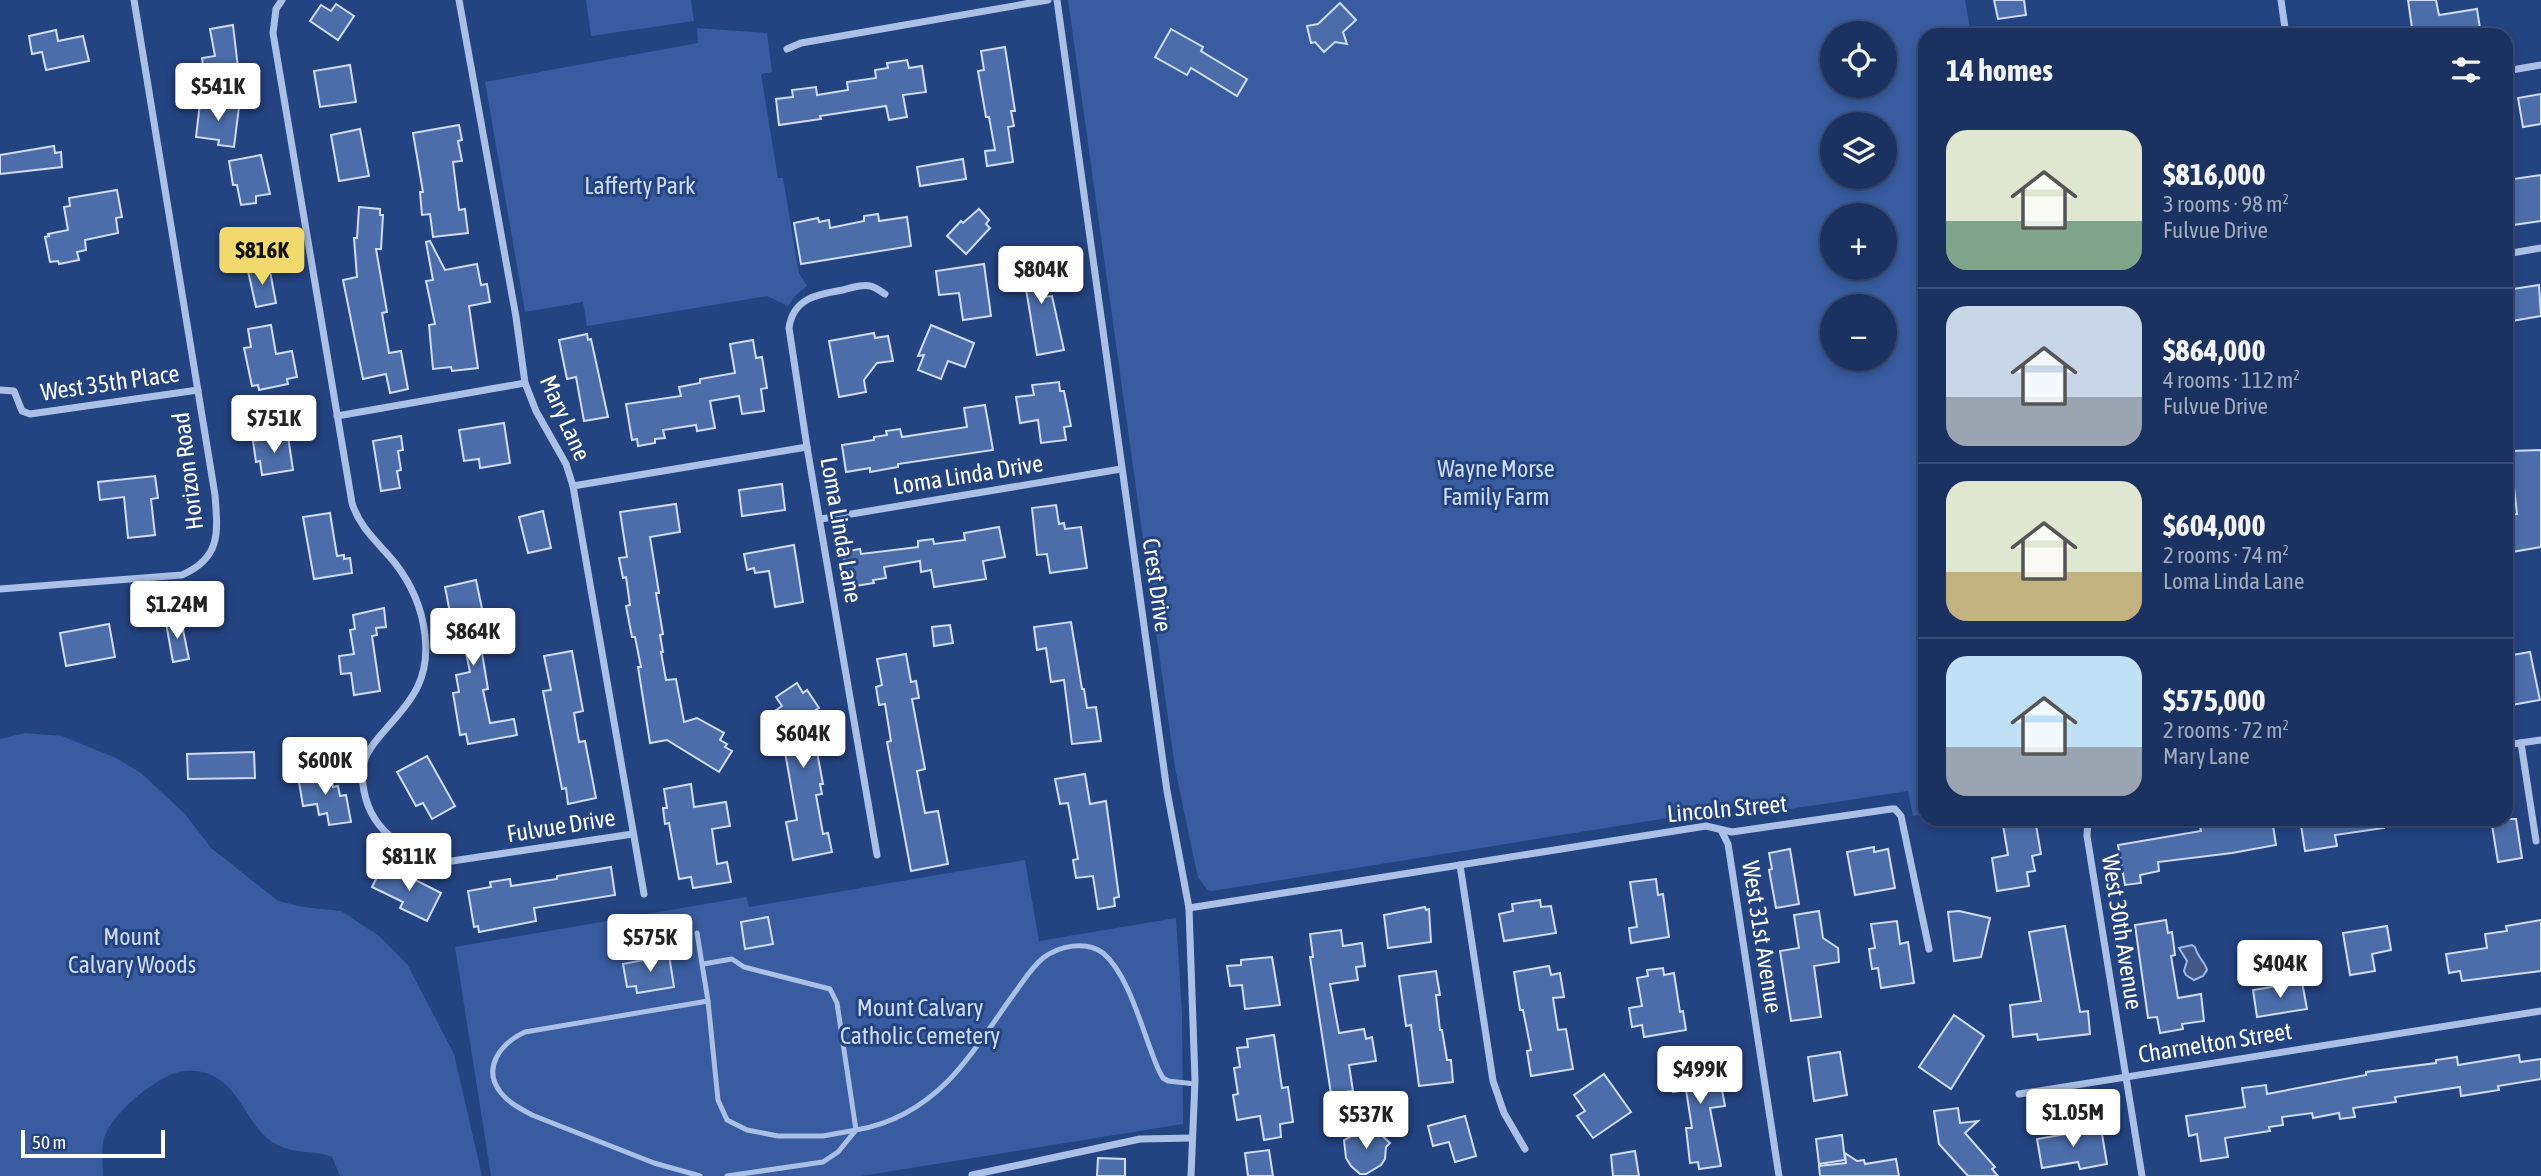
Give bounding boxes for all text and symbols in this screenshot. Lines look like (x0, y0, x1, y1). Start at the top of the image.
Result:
map controls (1820, 21, 1897, 371)
button: locate (1820, 21, 1897, 98)
icon: filters (2447, 51, 2485, 89)
text: 14 homes (1946, 53, 2053, 87)
pin: $541K (169, 64, 267, 123)
text: $541K (191, 73, 245, 99)
button: layers (1820, 112, 1897, 189)
text: $816,000 (2163, 157, 2266, 191)
icon: home (2002, 158, 2086, 242)
park label: Lafferty Park (584, 172, 696, 199)
text: 3 rooms · 98 m² (2163, 191, 2289, 217)
button: + (1820, 203, 1897, 280)
text: Fulvue Drive (2163, 217, 2268, 243)
pin: $816K (213, 228, 311, 287)
text: $816K (235, 237, 289, 263)
pin: $804K (992, 246, 1090, 306)
text: $804K (1014, 256, 1068, 282)
button: − (1820, 294, 1897, 371)
text: $864,000 (2163, 333, 2266, 367)
icon: home (2002, 334, 2086, 418)
street label: West 35th Place (39, 359, 181, 406)
text: 4 rooms · 112 m² (2163, 367, 2300, 393)
street label: Mary Lane (535, 371, 596, 465)
text: Fulvue Drive (2163, 393, 2268, 419)
pin: $751K (225, 396, 323, 455)
text: $751K (247, 405, 301, 431)
street label: Horizon Road (167, 411, 208, 531)
street label: Loma Linda Drive (891, 449, 1045, 500)
street label: Loma Linda Lane (815, 455, 868, 605)
park label: Wayne Morse Family Farm (1437, 455, 1555, 510)
text: $604,000 (2163, 508, 2266, 542)
icon: home (2002, 509, 2086, 593)
street label: Crest Drive (1138, 536, 1177, 633)
text: 2 rooms · 74 m² (2163, 542, 2289, 568)
text: Loma Linda Lane (2163, 568, 2304, 594)
pin: $1.24M (120, 582, 234, 641)
text: $1.24M (146, 591, 208, 617)
pin: $864K (424, 608, 522, 668)
text: $864K (446, 618, 500, 644)
text: $575,000 (2163, 683, 2266, 717)
icon: home (2002, 684, 2086, 768)
pin: $604K (754, 710, 852, 770)
text: 2 rooms · 72 m² (2163, 717, 2289, 743)
text: $604K (776, 720, 830, 746)
pin: $600K (276, 738, 374, 797)
text: Mary Lane (2163, 743, 2250, 769)
text: $600K (298, 747, 352, 773)
street label: Lincoln Street (1666, 790, 1788, 827)
street label: Fulvue Drive (505, 804, 617, 847)
pin: $811K (360, 834, 458, 893)
text: $811K (382, 843, 436, 869)
street label: West 30th Avenue (2097, 852, 2148, 1012)
street label: West 31st Avenue (1737, 859, 1788, 1015)
pin: $575K (601, 914, 699, 974)
park label: Mount Calvary Woods (68, 923, 196, 978)
text: $575K (623, 924, 677, 950)
pin: $404K (2231, 940, 2329, 1000)
text: $404K (2253, 950, 2307, 976)
park label: Mount Calvary Catholic Cemetery (840, 994, 1000, 1049)
street label: Charnelton Street (2136, 1017, 2294, 1068)
pin: $499K (1651, 1046, 1749, 1106)
text: $499K (1673, 1056, 1727, 1082)
pin: $1.05M (2016, 1090, 2130, 1149)
pin: $537K (1317, 1092, 1415, 1151)
text: $1.05M (2042, 1099, 2104, 1125)
text: $537K (1339, 1101, 1393, 1127)
scale bar (21, 1127, 164, 1159)
text: 50 m (32, 1131, 66, 1153)

